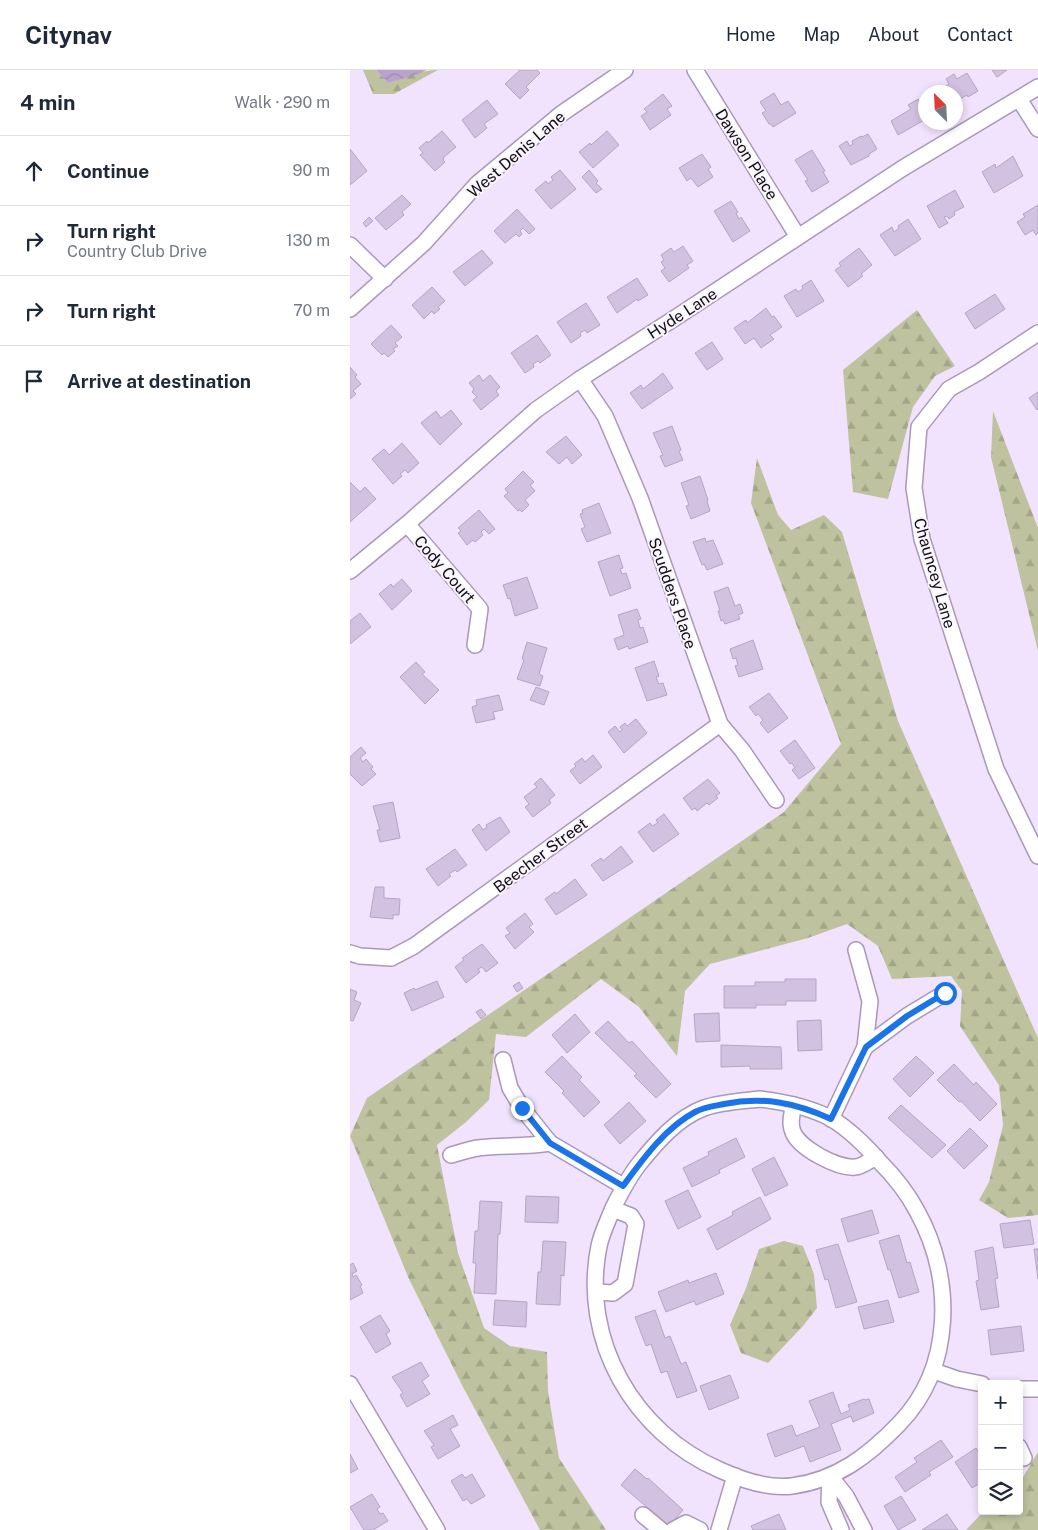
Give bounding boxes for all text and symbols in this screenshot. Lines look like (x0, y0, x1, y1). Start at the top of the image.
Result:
text: Citynav (25, 21, 112, 49)
text: Home (726, 24, 776, 45)
text: Map (804, 24, 840, 45)
text: About (868, 24, 919, 45)
text: Contact (947, 24, 1013, 45)
north arrow (918, 85, 963, 130)
text: 4 min (20, 90, 75, 115)
text: Walk · 290 m (235, 93, 330, 112)
street label: Dawson Place (711, 105, 782, 203)
street label: West Denis Lane (464, 107, 569, 202)
icon: ahead (20, 157, 48, 185)
text: Continue (67, 160, 149, 182)
text: 90 m (293, 161, 330, 180)
text: Turn right (67, 220, 156, 242)
icon: right (20, 227, 48, 255)
text: 130 m (286, 231, 330, 250)
text: Country Club Drive (67, 242, 207, 261)
street label: Hyde Lane (644, 284, 721, 343)
icon: right (20, 297, 48, 325)
text: Turn right (67, 300, 156, 322)
text: 70 m (293, 301, 330, 320)
icon: arrive (20, 367, 48, 395)
text: Arrive at destination (67, 370, 251, 392)
street label: Chauncey Lane (910, 516, 959, 630)
street label: Cody Court (410, 532, 479, 607)
street label: Scudders Place (645, 535, 700, 651)
street label: Beecher Street (490, 814, 591, 897)
route start (934, 982, 957, 1005)
route end (511, 1097, 534, 1120)
map controls (978, 1380, 1023, 1515)
button: + (978, 1380, 1023, 1425)
button: − (978, 1425, 1023, 1470)
button: layers (978, 1470, 1023, 1515)

